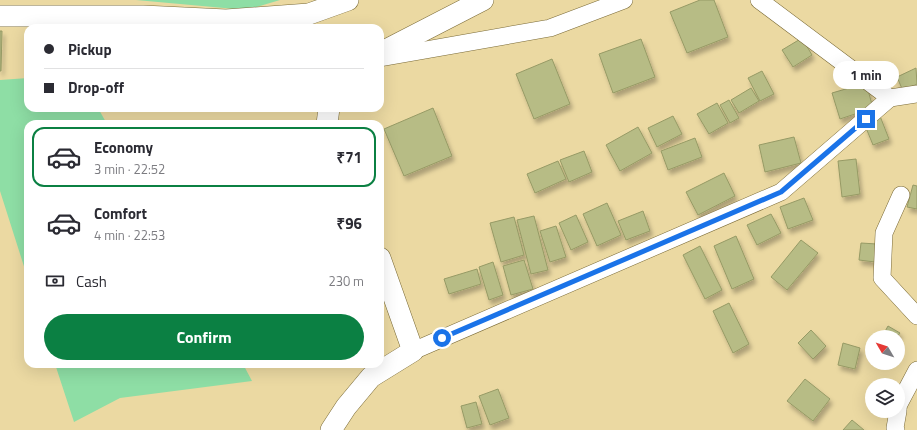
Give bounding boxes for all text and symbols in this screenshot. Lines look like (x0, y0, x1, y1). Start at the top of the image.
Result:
text: Pickup (68, 38, 112, 61)
callout: 1 min (833, 61, 899, 89)
text: 1 min (850, 65, 882, 85)
text: Drop-off (68, 76, 124, 99)
route end (857, 110, 875, 128)
text: Economy (94, 136, 153, 159)
icon: car (46, 139, 82, 175)
text: ₹71 (337, 146, 362, 169)
text: 3 min · 22:52 (94, 159, 165, 179)
text: Comfort (94, 202, 147, 225)
icon: car (46, 205, 82, 241)
text: ₹96 (337, 212, 362, 235)
text: 4 min · 22:53 (94, 225, 165, 245)
icon: cash (44, 270, 66, 292)
text: Cash (76, 270, 107, 293)
text: 230 m (328, 271, 364, 291)
button: Confirm (44, 314, 364, 360)
route start (433, 329, 451, 347)
north arrow (865, 330, 905, 370)
map controls (865, 330, 905, 418)
button: layers (865, 378, 905, 418)

